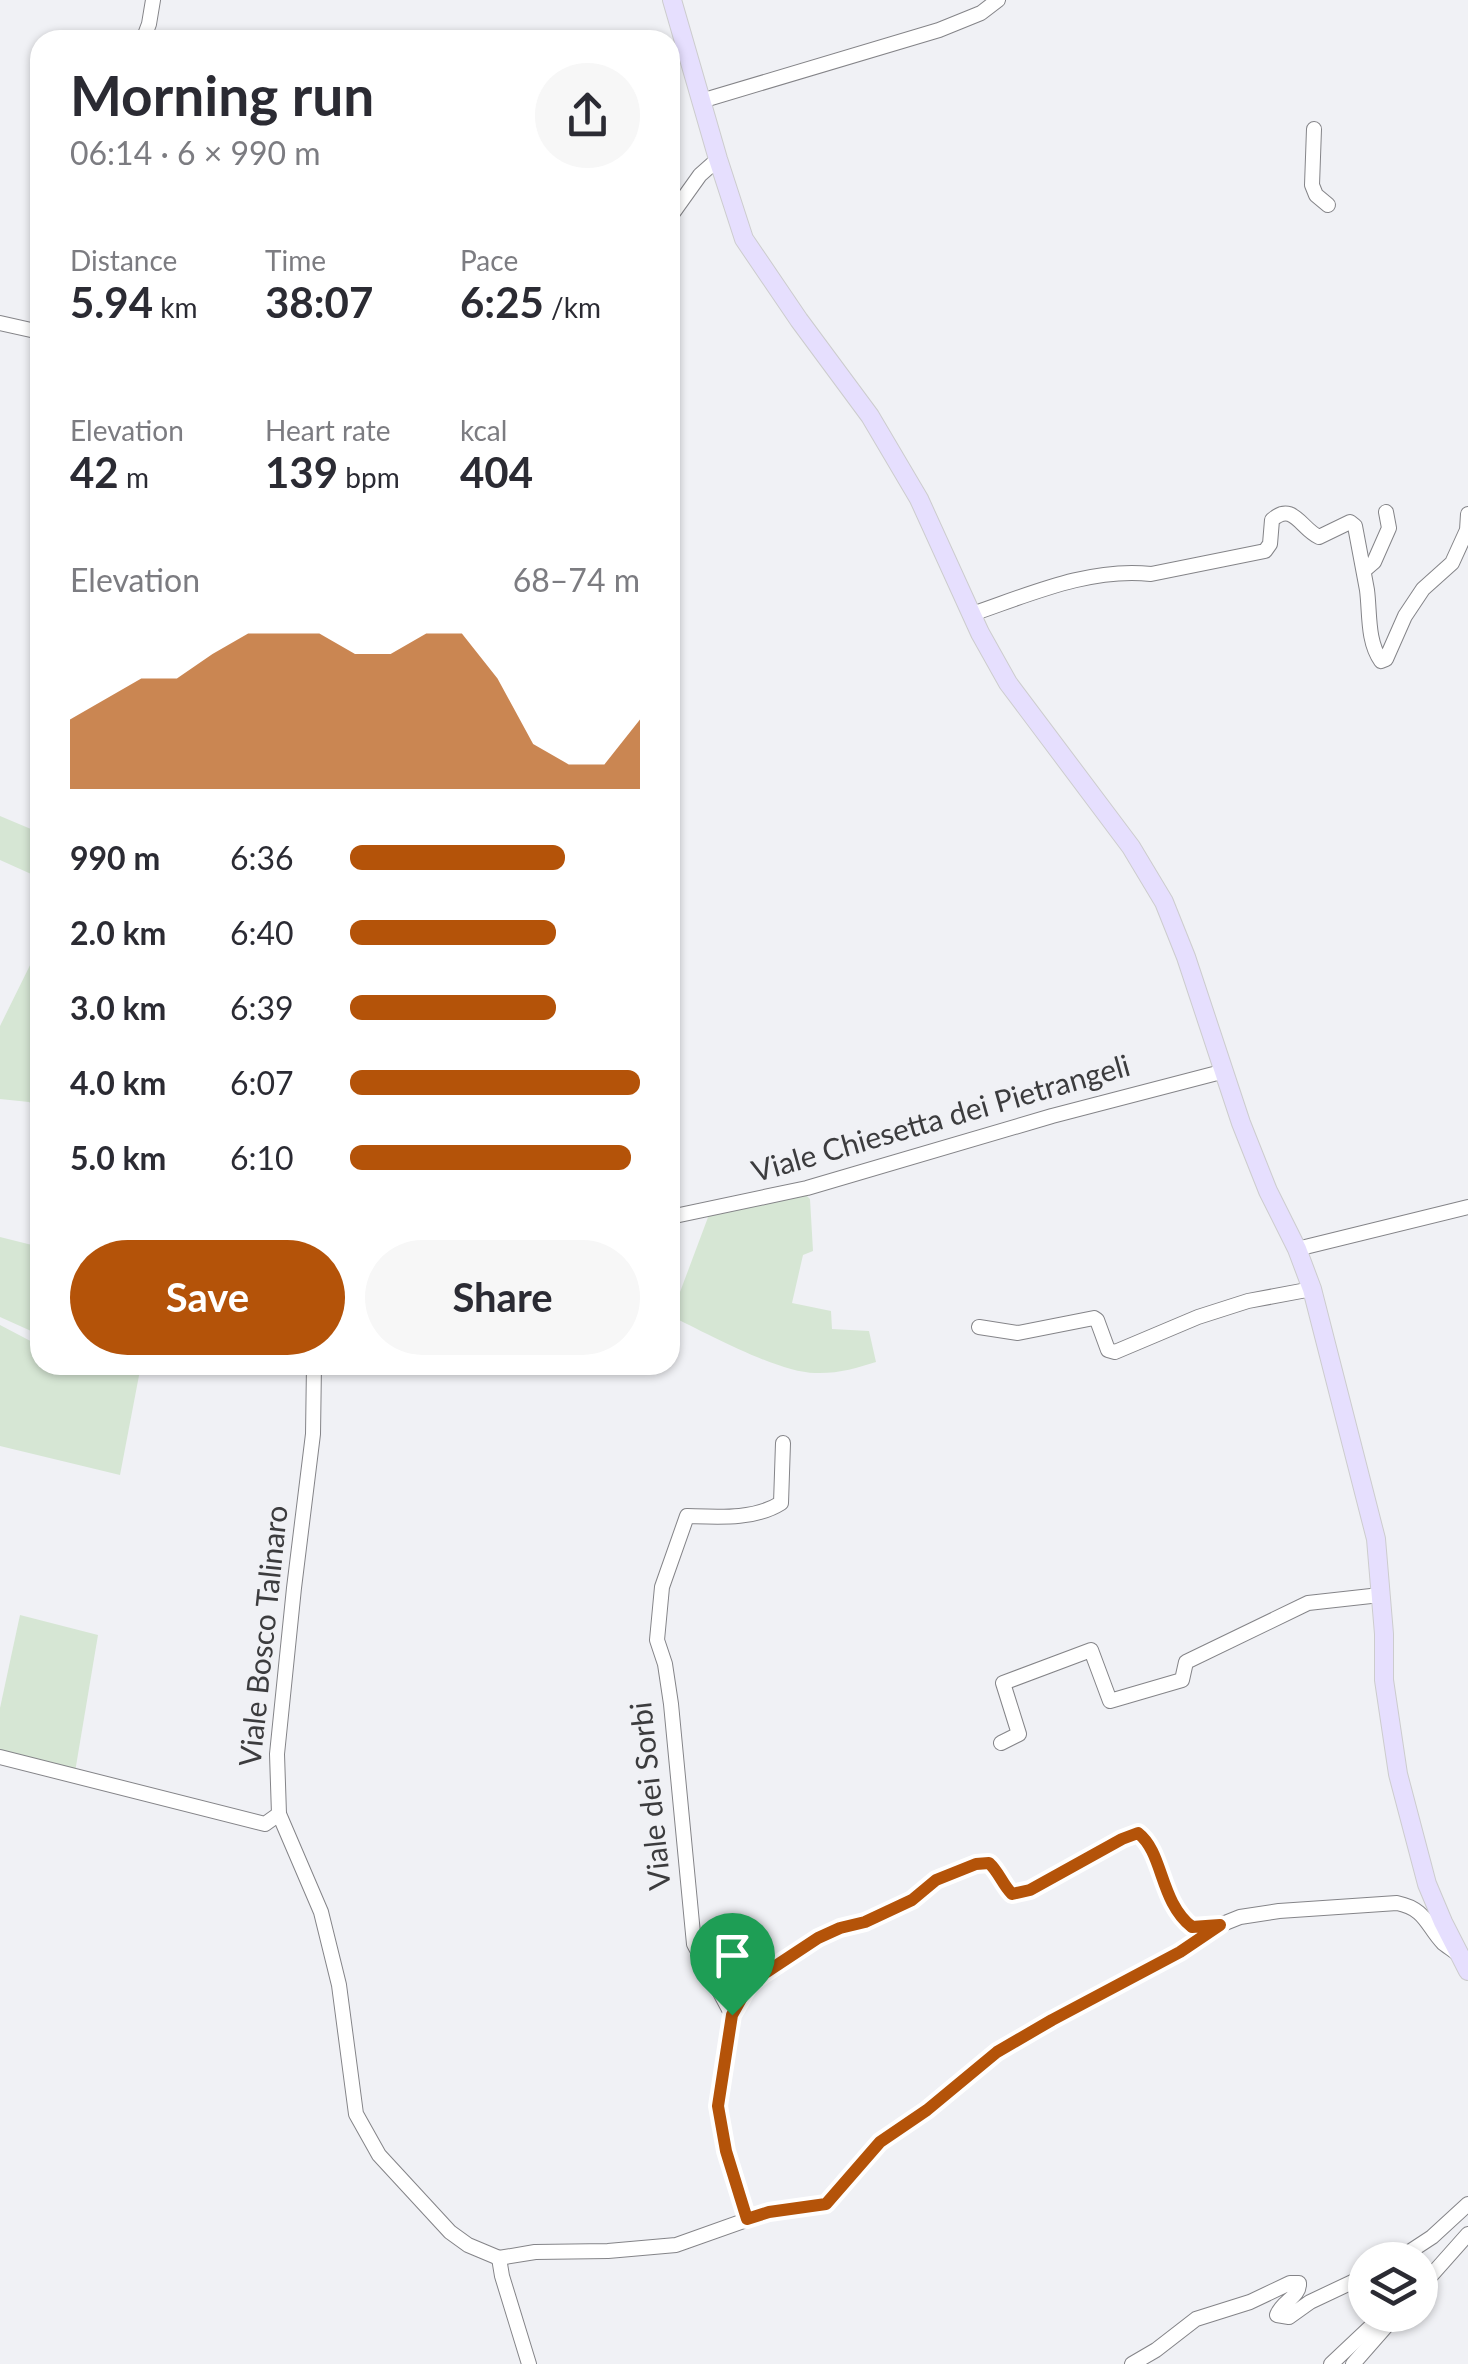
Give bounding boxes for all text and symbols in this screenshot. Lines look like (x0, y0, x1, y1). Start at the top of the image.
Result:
text: Morning run (70, 62, 374, 128)
button: share (535, 63, 640, 168)
text: 06:14 · 6 × 990 m (70, 133, 321, 172)
text: Distance (70, 243, 177, 277)
text: Time (265, 243, 326, 277)
text: Pace (460, 243, 518, 277)
text: 5.94 (70, 277, 153, 327)
text: 38:07 (265, 277, 373, 327)
text: 6:25 (460, 277, 544, 327)
text: km (153, 290, 197, 324)
text: /km (544, 290, 601, 324)
text: Elevation (70, 413, 184, 447)
text: Heart rate (265, 413, 391, 447)
text: kcal (460, 413, 507, 447)
text: 42 (70, 447, 119, 497)
text: 139 (265, 447, 338, 497)
text: 404 (460, 447, 533, 497)
text: m (119, 460, 149, 494)
text: bpm (338, 460, 400, 494)
text: Elevation (70, 560, 200, 599)
text: 68–74 m (513, 560, 640, 599)
text: 990 m (70, 838, 160, 877)
text: 6:36 (230, 838, 294, 877)
text: 2.0 km (70, 913, 166, 952)
text: 6:40 (230, 913, 294, 952)
text: 3.0 km (70, 988, 166, 1027)
text: 6:39 (230, 988, 294, 1027)
street label: Viale Chiesetta dei Pietrangeli (747, 1046, 1134, 1188)
text: 4.0 km (70, 1063, 166, 1102)
text: 6:07 (230, 1063, 294, 1102)
text: 5.0 km (70, 1138, 166, 1177)
text: 6:10 (230, 1138, 294, 1177)
button: Save (70, 1240, 345, 1355)
button: Share (365, 1240, 640, 1355)
street label: Viale Bosco Talinaro (230, 1503, 294, 1768)
street label: Viale dei Sorbi (621, 1701, 677, 1892)
pin (690, 1913, 775, 2016)
icon: arrive (705, 1928, 760, 1983)
map controls (1348, 2242, 1438, 2332)
button: layers (1348, 2242, 1438, 2332)

